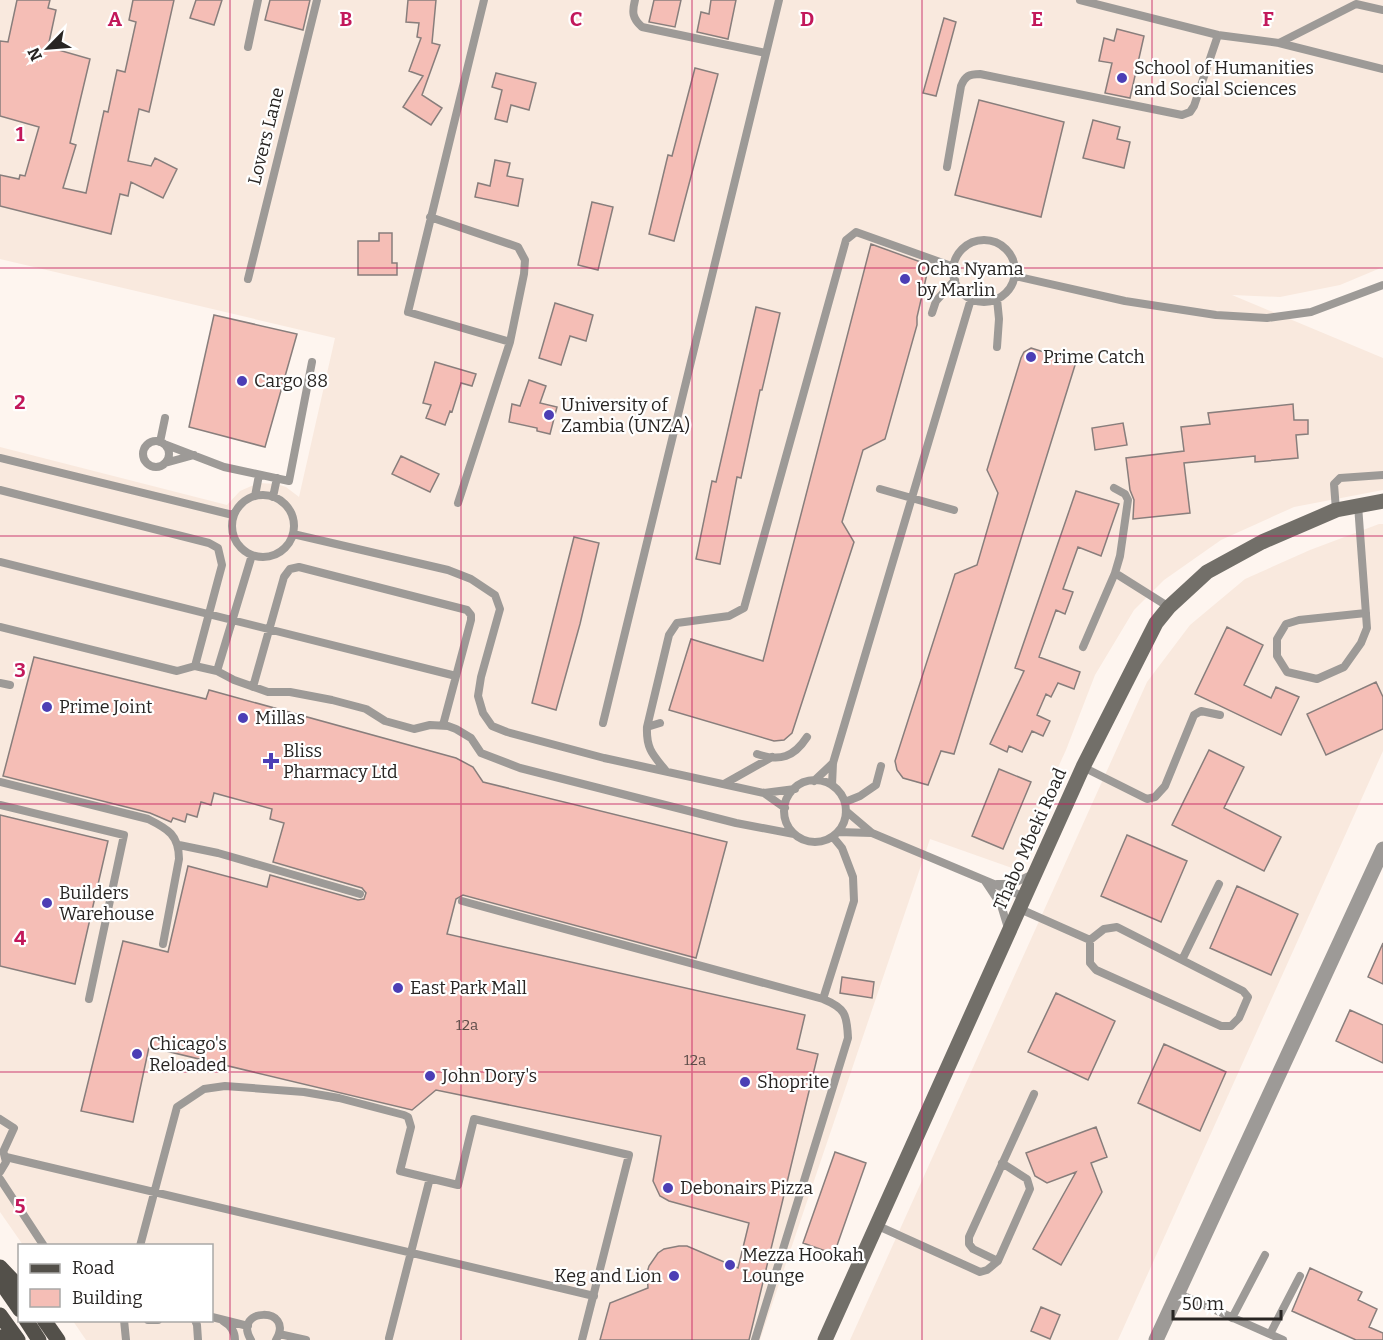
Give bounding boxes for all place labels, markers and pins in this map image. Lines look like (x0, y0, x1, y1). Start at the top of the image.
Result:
place label: School of Humanities and Social Sciences (1134, 57, 1314, 100)
marker: School of Humanities and Social Sciences (1115, 71, 1129, 85)
place label: Ocha Nyama by Marlin (917, 258, 1024, 301)
marker: Ocha Nyama by Marlin (898, 272, 912, 286)
place label: Prime Catch (1043, 346, 1145, 368)
marker: Prime Catch (1024, 350, 1038, 364)
place label: Cargo 88 (254, 370, 328, 392)
marker: Cargo 88 (235, 374, 249, 388)
place label: University of Zambia (UNZA) (561, 394, 690, 437)
marker: University of Zambia (UNZA) (542, 408, 556, 422)
place label: Prime Joint (59, 696, 153, 718)
marker: Prime Joint (40, 700, 54, 714)
place label: Millas (255, 707, 305, 729)
marker: Millas (236, 711, 250, 725)
place label: Bliss Pharmacy Ltd (283, 740, 398, 783)
marker: Bliss Pharmacy Ltd (264, 754, 278, 768)
place label: Builders Warehouse (59, 882, 154, 925)
marker: Builders Warehouse (40, 896, 54, 910)
place label: East Park Mall (410, 977, 527, 999)
marker: East Park Mall (391, 981, 405, 995)
place label: Chicago's Reloaded (149, 1033, 227, 1076)
marker: Chicago's Reloaded (130, 1047, 144, 1061)
place label: John Dory's (441, 1065, 537, 1087)
marker: John Dory's (423, 1069, 437, 1083)
place label: Shoprite (757, 1071, 829, 1093)
marker: Shoprite (738, 1075, 752, 1089)
place label: Debonairs Pizza (680, 1177, 813, 1199)
marker: Debonairs Pizza (661, 1181, 675, 1195)
place label: Mezza Hookah Lounge (742, 1244, 864, 1287)
marker: Mezza Hookah Lounge (723, 1258, 737, 1272)
place label: Keg and Lion (554, 1265, 663, 1287)
marker: Keg and Lion (667, 1269, 681, 1283)

